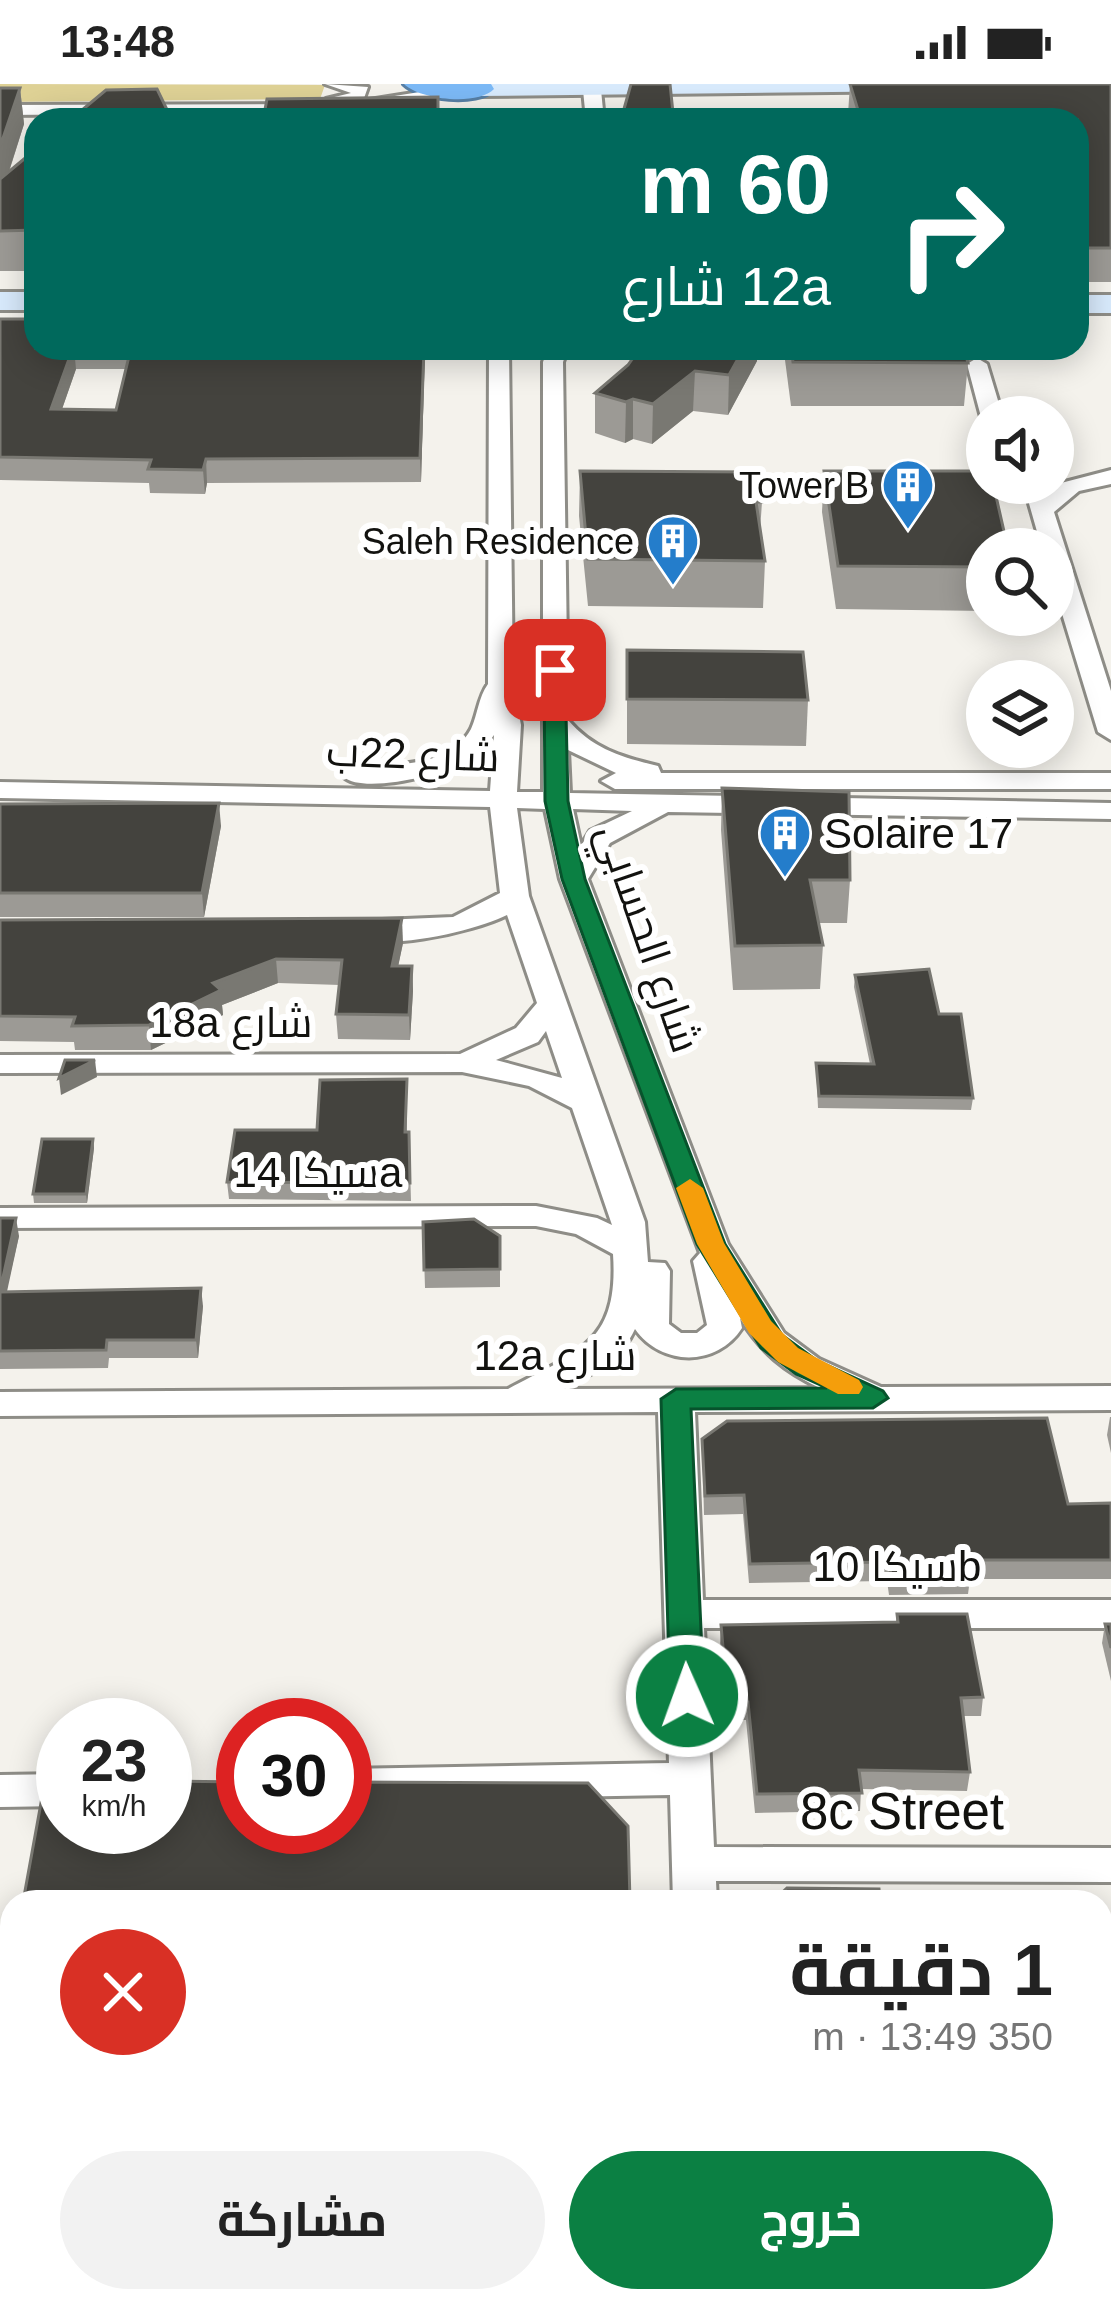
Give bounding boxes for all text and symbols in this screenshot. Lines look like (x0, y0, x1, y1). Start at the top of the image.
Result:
text: 13:48 (60, 16, 175, 67)
text: 60 m (640, 137, 831, 231)
icon: right (873, 156, 1029, 312)
text: 12a شارع (621, 256, 831, 316)
map controls (966, 396, 1074, 768)
button: sound (966, 396, 1074, 504)
building icon: Tower B (880, 457, 936, 531)
place label: Tower B (739, 465, 869, 506)
building icon: Saleh Residence (645, 513, 701, 587)
place label: Saleh Residence (362, 521, 634, 562)
button: search (966, 528, 1074, 636)
pin (504, 619, 606, 721)
icon: arrive (522, 637, 588, 703)
button: layers (966, 660, 1074, 768)
street label: شارع 22ب (326, 727, 500, 785)
building icon: Solaire 17 (757, 805, 813, 879)
place label: Solaire 17 (824, 810, 1013, 857)
street label: شارع الحسابي (580, 818, 710, 1061)
street label: 18a شارع (149, 999, 313, 1050)
street label: سيكا 14a (234, 1149, 403, 1196)
street label: 12a شارع (473, 1332, 637, 1383)
street label: سيكا 10b (813, 1543, 981, 1590)
position arrow (624, 1633, 750, 1759)
speed limit sign: 30 (216, 1698, 372, 1854)
text: 23 (81, 1727, 147, 1794)
street label: 8c Street (800, 1783, 1004, 1840)
text: km/h (81, 1789, 147, 1822)
button: close (60, 1929, 186, 2055)
text: 1 دقيقة (789, 1930, 1053, 2010)
text: 350 m · 13:49 (812, 2015, 1053, 2058)
button: مشاركة (60, 2151, 545, 2289)
button: خروج (569, 2151, 1053, 2289)

